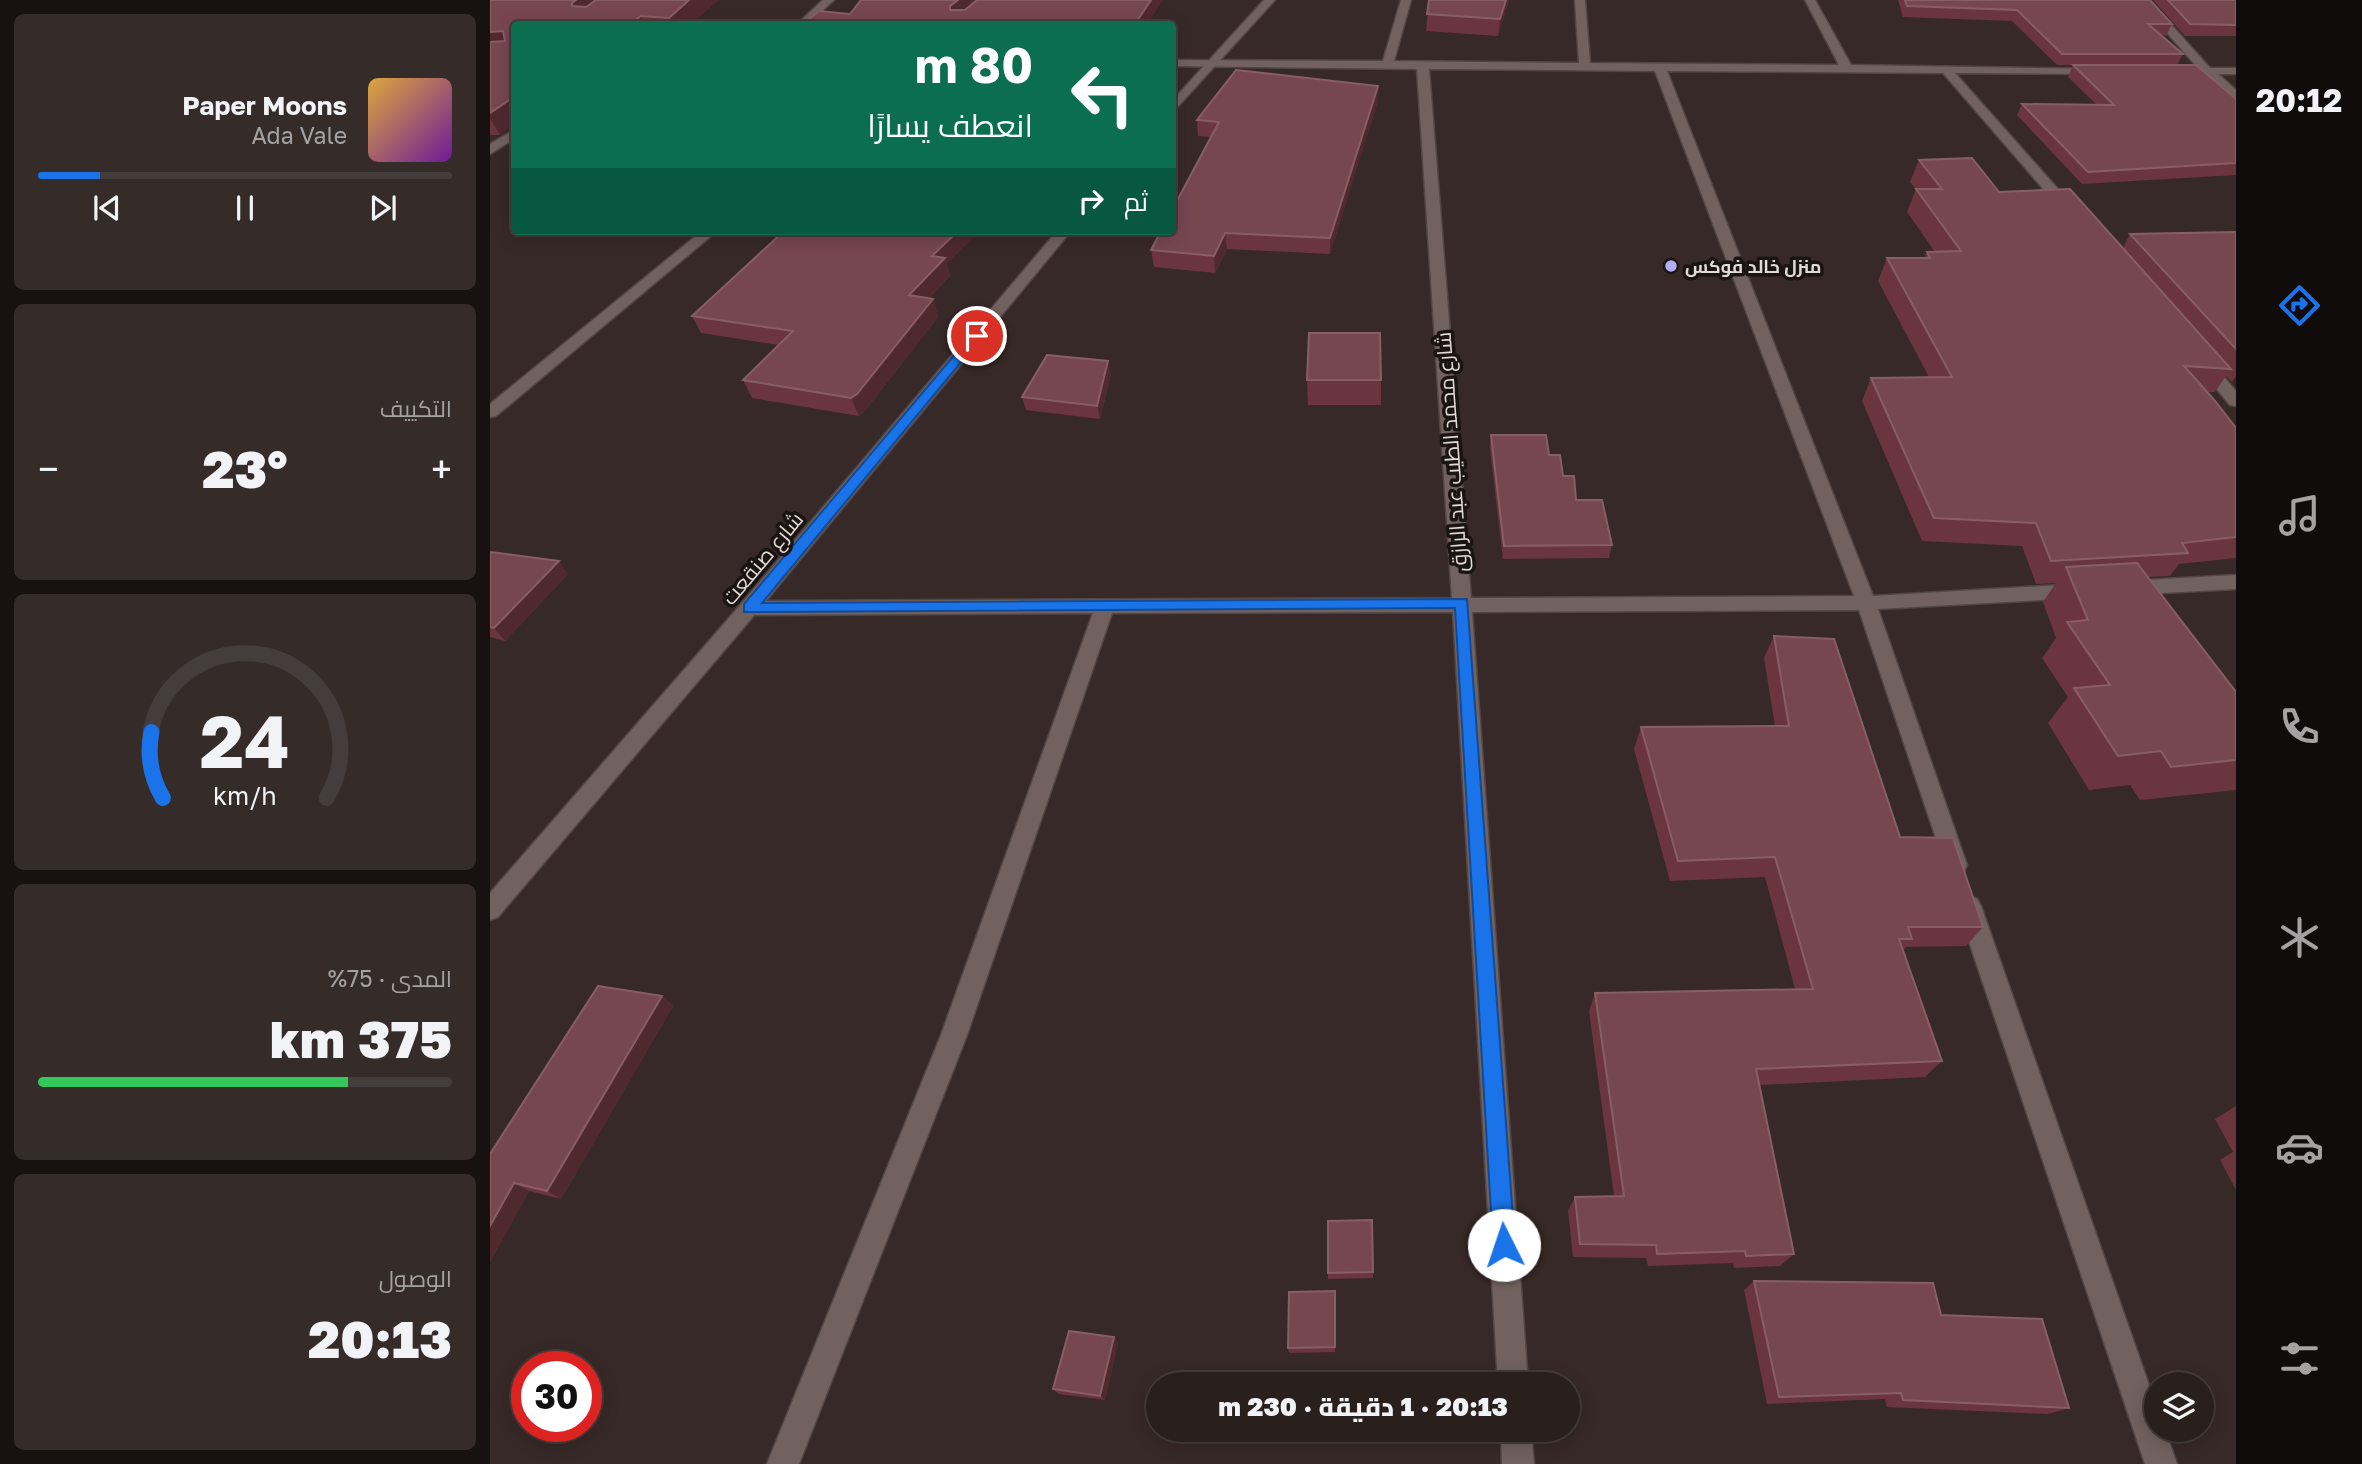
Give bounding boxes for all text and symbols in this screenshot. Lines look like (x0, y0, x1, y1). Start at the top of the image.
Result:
text: 80 m (915, 35, 1033, 94)
icon: left (1057, 49, 1148, 140)
text: 20:12 (2256, 81, 2342, 119)
text: Paper Moons (182, 90, 347, 121)
text: انعطف يسارًا (867, 106, 1033, 144)
text: Ada Vale (251, 121, 347, 149)
icon: right (1072, 182, 1110, 220)
text: ثم (1124, 186, 1148, 217)
icon: previous (88, 189, 126, 227)
icon: pause (226, 189, 264, 227)
icon: next (364, 189, 402, 227)
place label: منزل خالد فوكس (1685, 255, 1821, 278)
marker: منزل خالد فوكس (1663, 258, 1679, 274)
icon: directions (2275, 281, 2324, 330)
pin (947, 306, 1007, 366)
icon: arrive (958, 317, 996, 355)
street label: شارع محمد الطيب عبد الرازق (1430, 331, 1474, 573)
text: التكييف (380, 394, 452, 422)
text: 23° (202, 437, 288, 499)
text: − (38, 446, 59, 491)
text: + (431, 446, 452, 491)
icon: music (2275, 491, 2324, 540)
street label: شارع صنقعت (716, 506, 810, 611)
text: 24 (200, 697, 290, 784)
icon: phone (2275, 702, 2324, 751)
text: km/h (213, 780, 277, 811)
icon: climate (2275, 913, 2324, 962)
text: المدى · 75% (328, 964, 452, 992)
text: 375 km (270, 1007, 452, 1069)
icon: car (2275, 1123, 2324, 1172)
position arrow (1467, 1208, 1541, 1282)
text: الوصول (379, 1264, 452, 1292)
text: 20:13 (308, 1307, 452, 1369)
icon: filters (2275, 1334, 2324, 1383)
speed limit sign: 30 (511, 1351, 602, 1442)
map controls (2144, 1372, 2214, 1442)
button: layers (2144, 1372, 2214, 1442)
text: 20:13 · 1 دقيقة · 230 m (1218, 1391, 1508, 1422)

